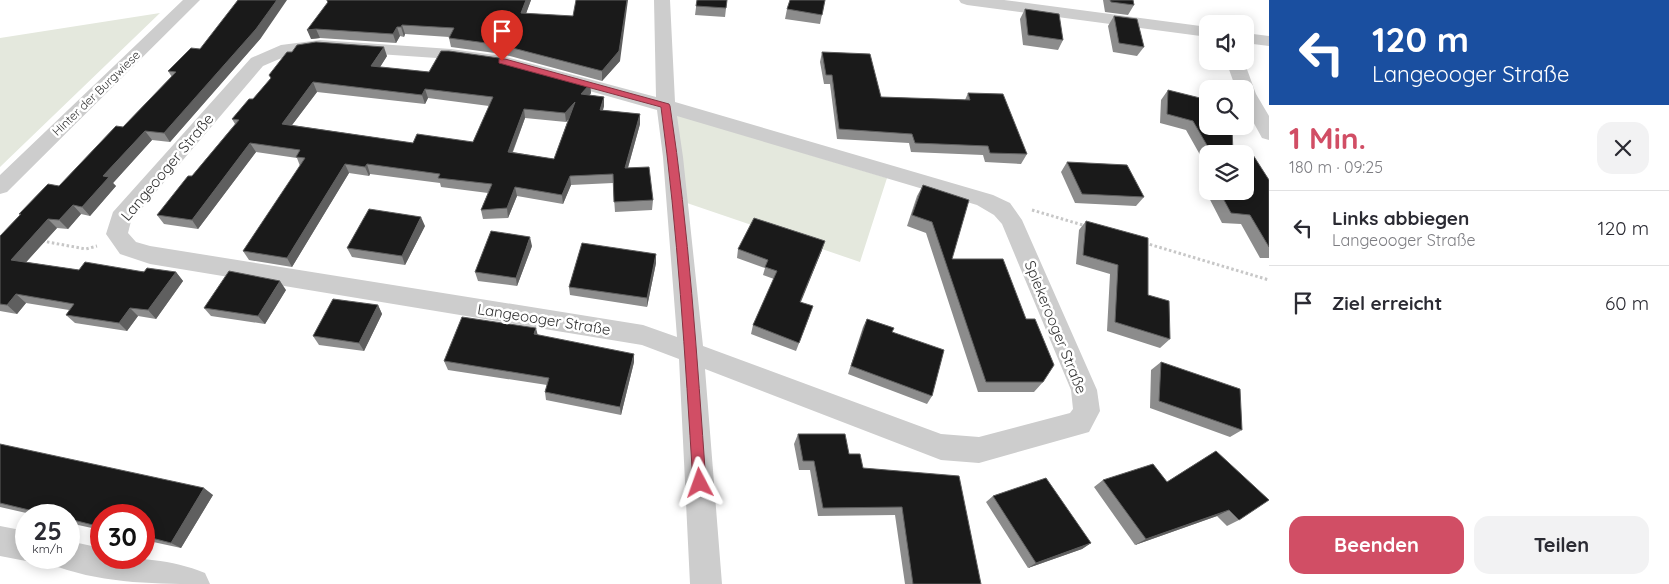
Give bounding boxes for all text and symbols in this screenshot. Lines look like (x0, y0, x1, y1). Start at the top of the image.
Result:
pin (481, 10, 523, 61)
map controls (1199, 15, 1254, 200)
button: sound (1199, 15, 1254, 70)
icon: arrive (488, 17, 516, 45)
text: 120 m (1372, 17, 1469, 61)
icon: left (1289, 20, 1354, 85)
street label: Hinter der Burgwiese (49, 47, 143, 139)
text: Langeooger Straße (1372, 60, 1569, 88)
button: search (1199, 80, 1254, 135)
street label: Langeooger Straße (116, 109, 218, 225)
text: 1 Min. (1289, 119, 1366, 157)
button: close (1597, 122, 1649, 174)
button: layers (1199, 145, 1254, 200)
text: 180 m · 09:25 (1289, 157, 1383, 177)
text: Links abbiegen (1332, 206, 1469, 230)
icon: left (1289, 214, 1317, 242)
text: 120 m (1598, 216, 1649, 240)
text: Langeooger Straße (1332, 230, 1476, 250)
street label: Spiekerooger Straße (1021, 258, 1091, 396)
icon: arrive (1289, 289, 1317, 317)
text: Ziel erreicht (1332, 291, 1442, 315)
text: 60 m (1605, 291, 1649, 315)
street label: Langeooger Straße (476, 299, 612, 339)
position arrow (673, 456, 725, 508)
speed limit sign: 30 (90, 504, 155, 569)
text: 25 (33, 515, 62, 546)
button: Beenden (1289, 516, 1464, 574)
button: Teilen (1474, 516, 1649, 574)
text: km/h (32, 541, 63, 556)

